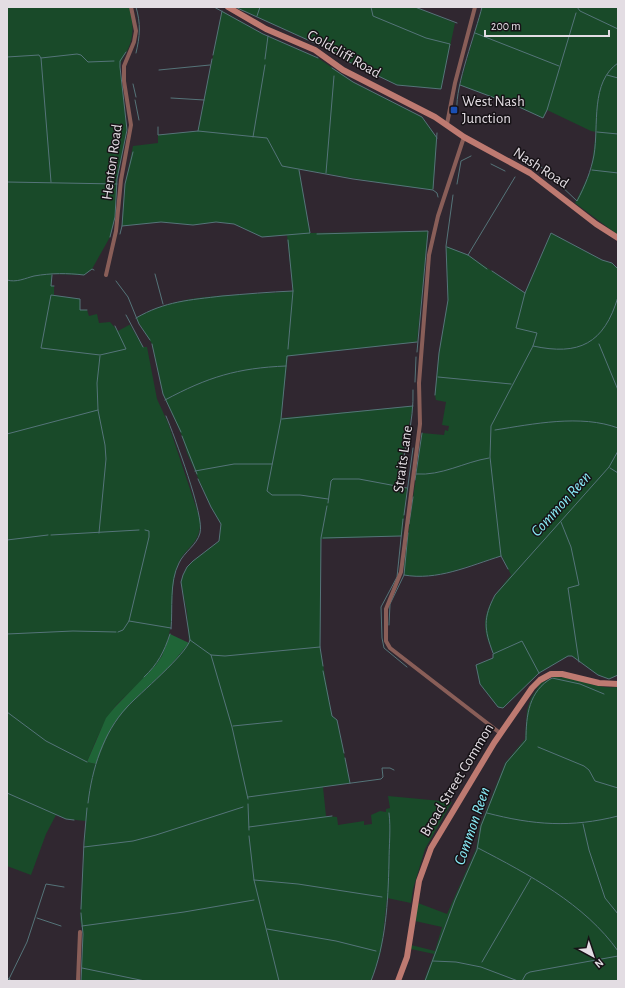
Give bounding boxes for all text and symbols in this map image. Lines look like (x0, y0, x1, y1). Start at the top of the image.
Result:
scale bar (485, 12, 609, 38)
text: 200 m (491, 20, 521, 32)
street label: Goldcliff Road (305, 27, 383, 81)
place label: West Nash Junction (462, 94, 525, 126)
marker: West Nash Junction (449, 105, 459, 115)
street label: Henton Road (99, 123, 125, 201)
street label: Nash Road (511, 145, 571, 191)
street label: Straits Lane (391, 424, 415, 494)
water label: Common Reen (528, 469, 594, 539)
street label: Broad Street Common (417, 721, 497, 839)
water label: Common Reen (451, 785, 493, 867)
north arrow (573, 936, 613, 976)
text: N (593, 957, 606, 970)

